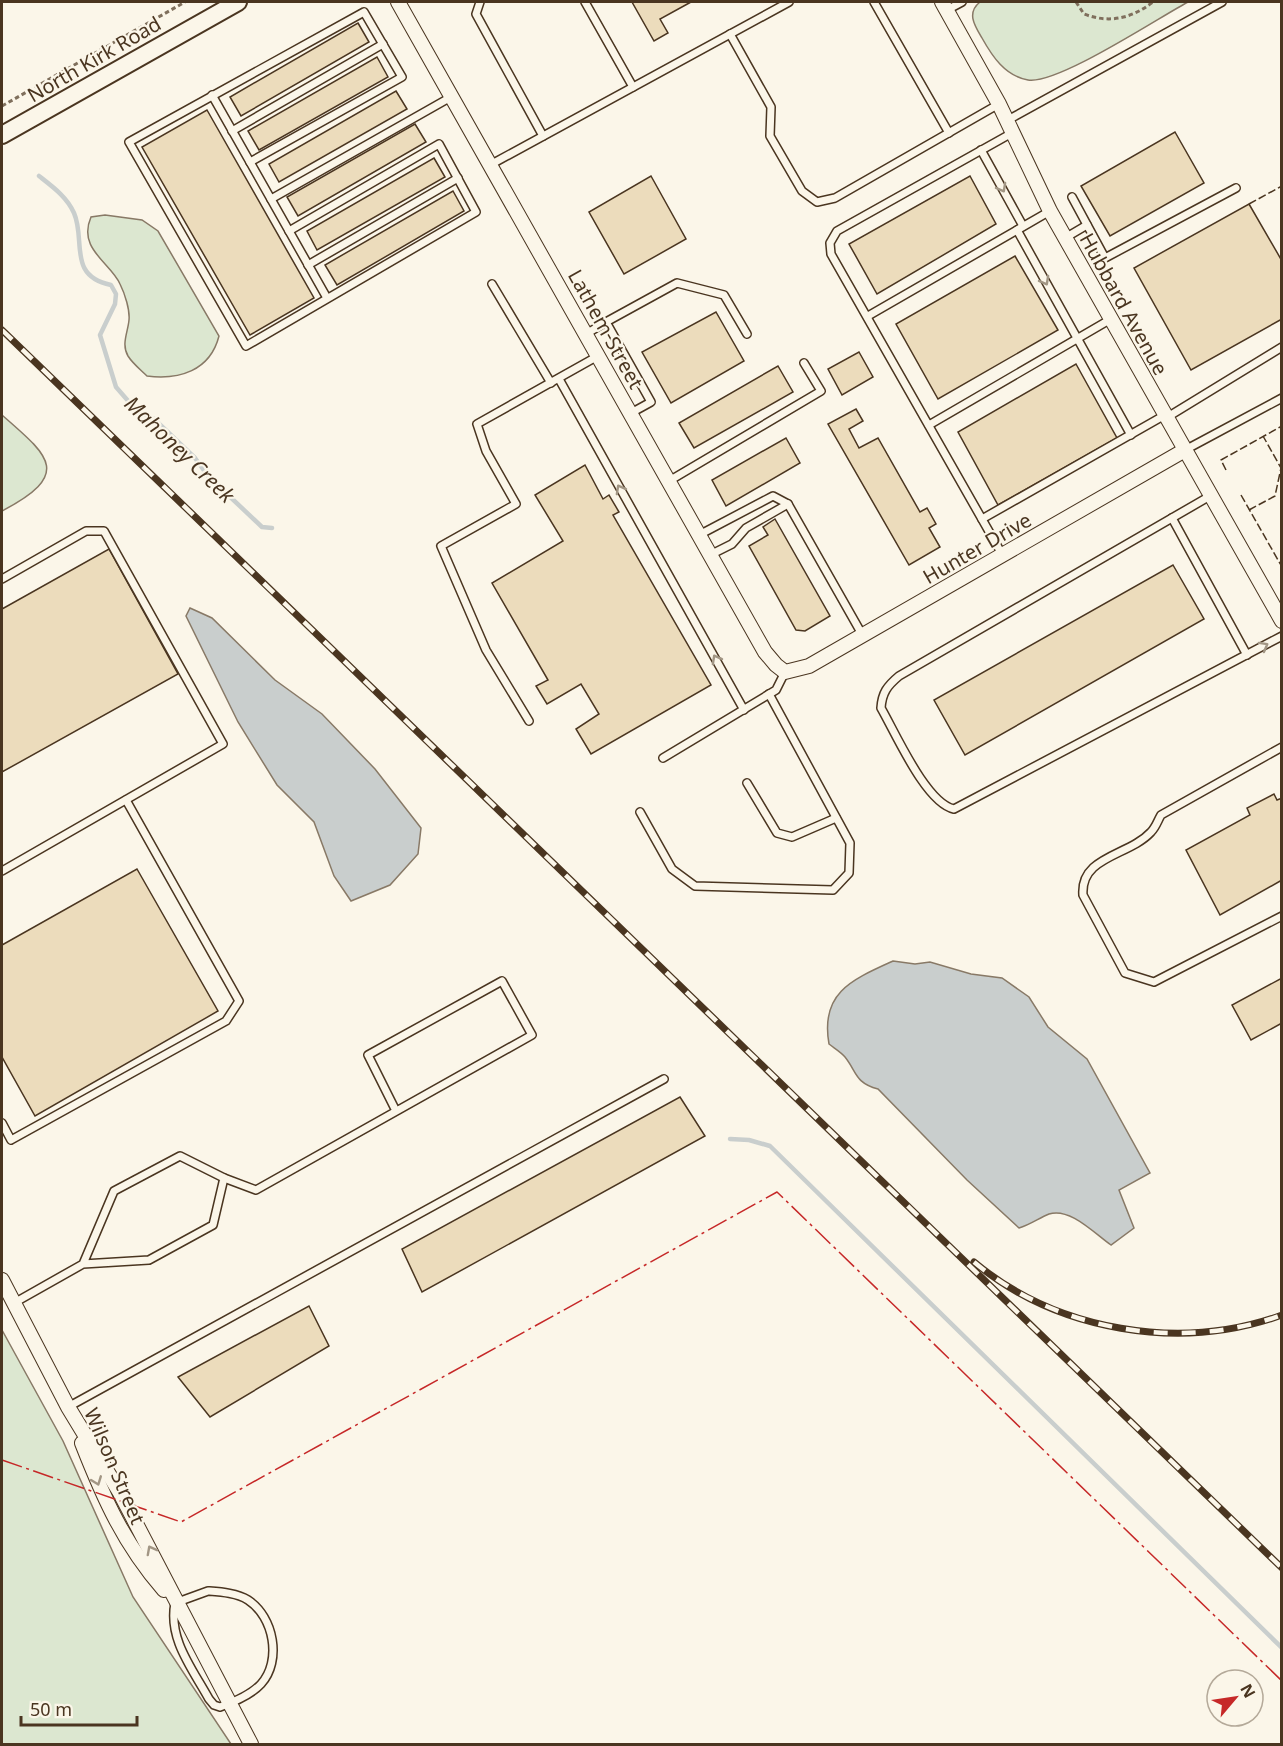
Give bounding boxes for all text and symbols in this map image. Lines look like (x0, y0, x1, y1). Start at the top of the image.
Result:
street label: North Kirk Road (22, 10, 166, 108)
one-way arrow (995, 182, 1006, 192)
street label: Hubbard Avenue (1074, 228, 1174, 380)
street label: Lathem Street (562, 265, 650, 393)
one-way arrow (1038, 275, 1050, 285)
water label: Mahoney Creek (119, 389, 242, 510)
one-way arrow (616, 484, 628, 495)
street label: Hunter Drive (918, 506, 1036, 590)
one-way arrow (1258, 641, 1268, 653)
one-way arrow (712, 655, 723, 665)
street label: Wilson Street (78, 1404, 152, 1528)
one-way arrow (90, 1474, 102, 1485)
one-way arrow (147, 1546, 158, 1556)
north arrow (1205, 1668, 1265, 1728)
text: N (1235, 1680, 1261, 1702)
scale bar (21, 1689, 136, 1727)
text: 50 m (30, 1697, 72, 1721)

